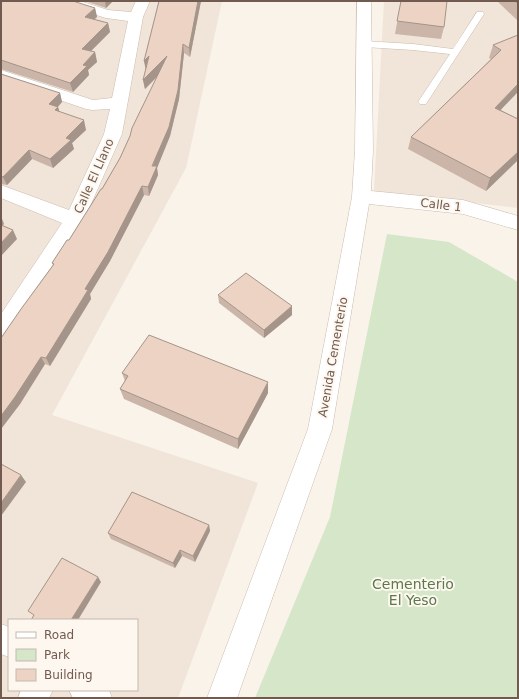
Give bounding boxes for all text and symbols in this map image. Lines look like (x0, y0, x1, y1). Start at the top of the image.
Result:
street label: Calle El Llano (71, 136, 117, 216)
street label: Calle 1 (420, 196, 462, 214)
street label: Avenida Cementerio (316, 296, 350, 418)
park label: Cementerio El Yeso (372, 576, 454, 608)
legend (8, 619, 138, 691)
text: Road (44, 628, 74, 642)
text: Park (44, 648, 70, 662)
text: Building (44, 668, 93, 682)

